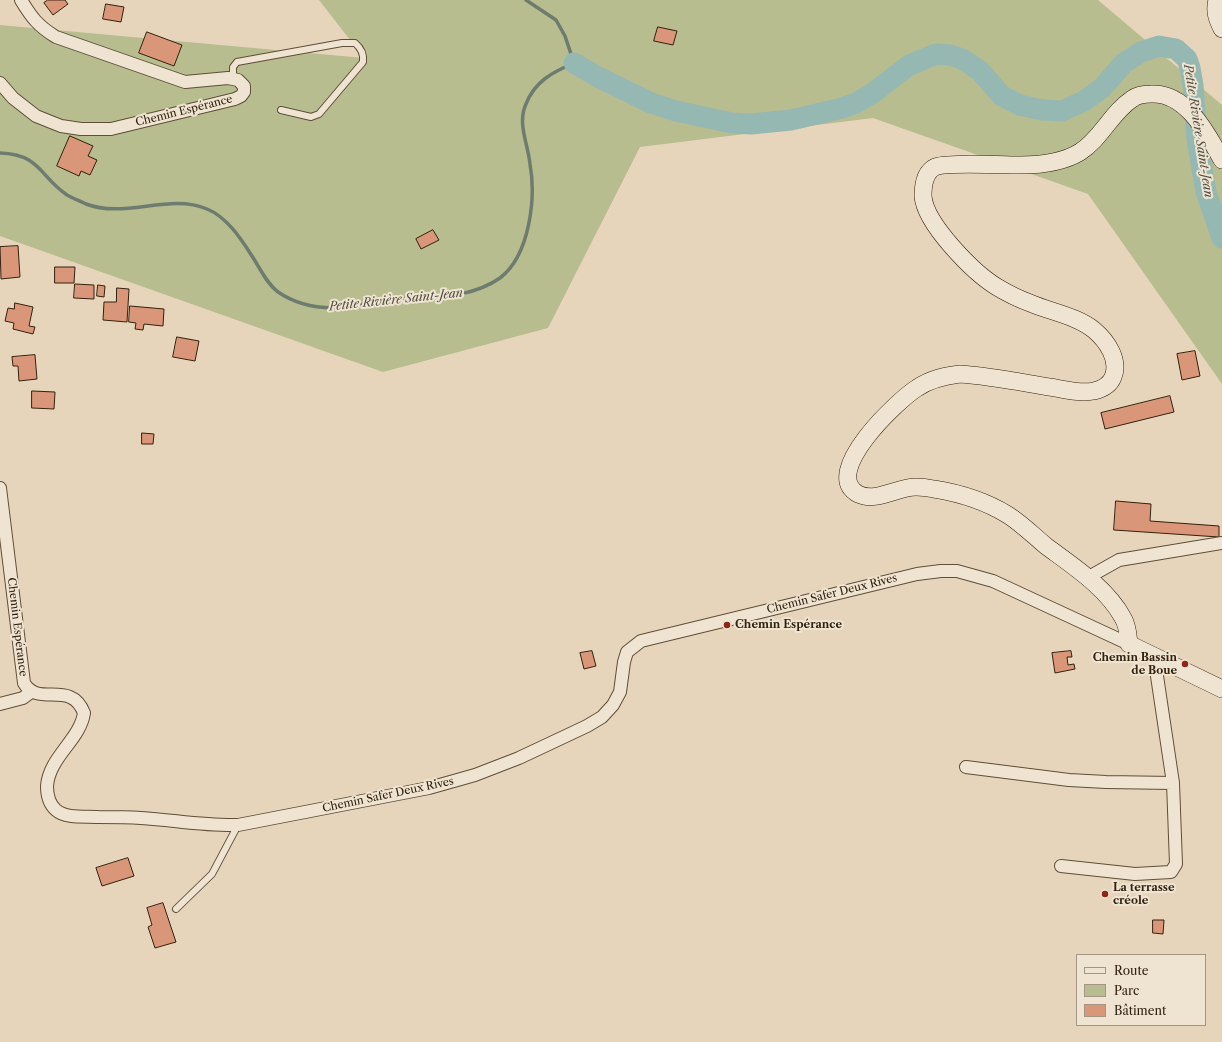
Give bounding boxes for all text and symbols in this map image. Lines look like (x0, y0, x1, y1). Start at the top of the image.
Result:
water label: Petite Rivière Saint-Jean (1180, 63, 1216, 199)
street label: Chemin Espérance (134, 93, 234, 129)
water label: Petite Rivière Saint-Jean (328, 286, 464, 314)
street label: Chemin Safer Deux Rives (765, 571, 899, 617)
street label: Chemin Espérance (4, 577, 30, 677)
place label: Chemin Espérance (735, 618, 842, 632)
marker: Chemin Espérance (722, 620, 732, 630)
place label: Chemin Bassin de Boue (1093, 651, 1177, 677)
marker: Chemin Bassin de Boue (1180, 659, 1190, 669)
street label: Chemin Safer Deux Rives (321, 775, 455, 815)
place label: La terrasse créole (1113, 881, 1175, 907)
marker: La terrasse créole (1100, 889, 1110, 899)
legend (1076, 954, 1206, 1026)
text: Route (1114, 963, 1148, 978)
text: Parc (1114, 983, 1139, 998)
text: Bâtiment (1114, 1003, 1166, 1018)

